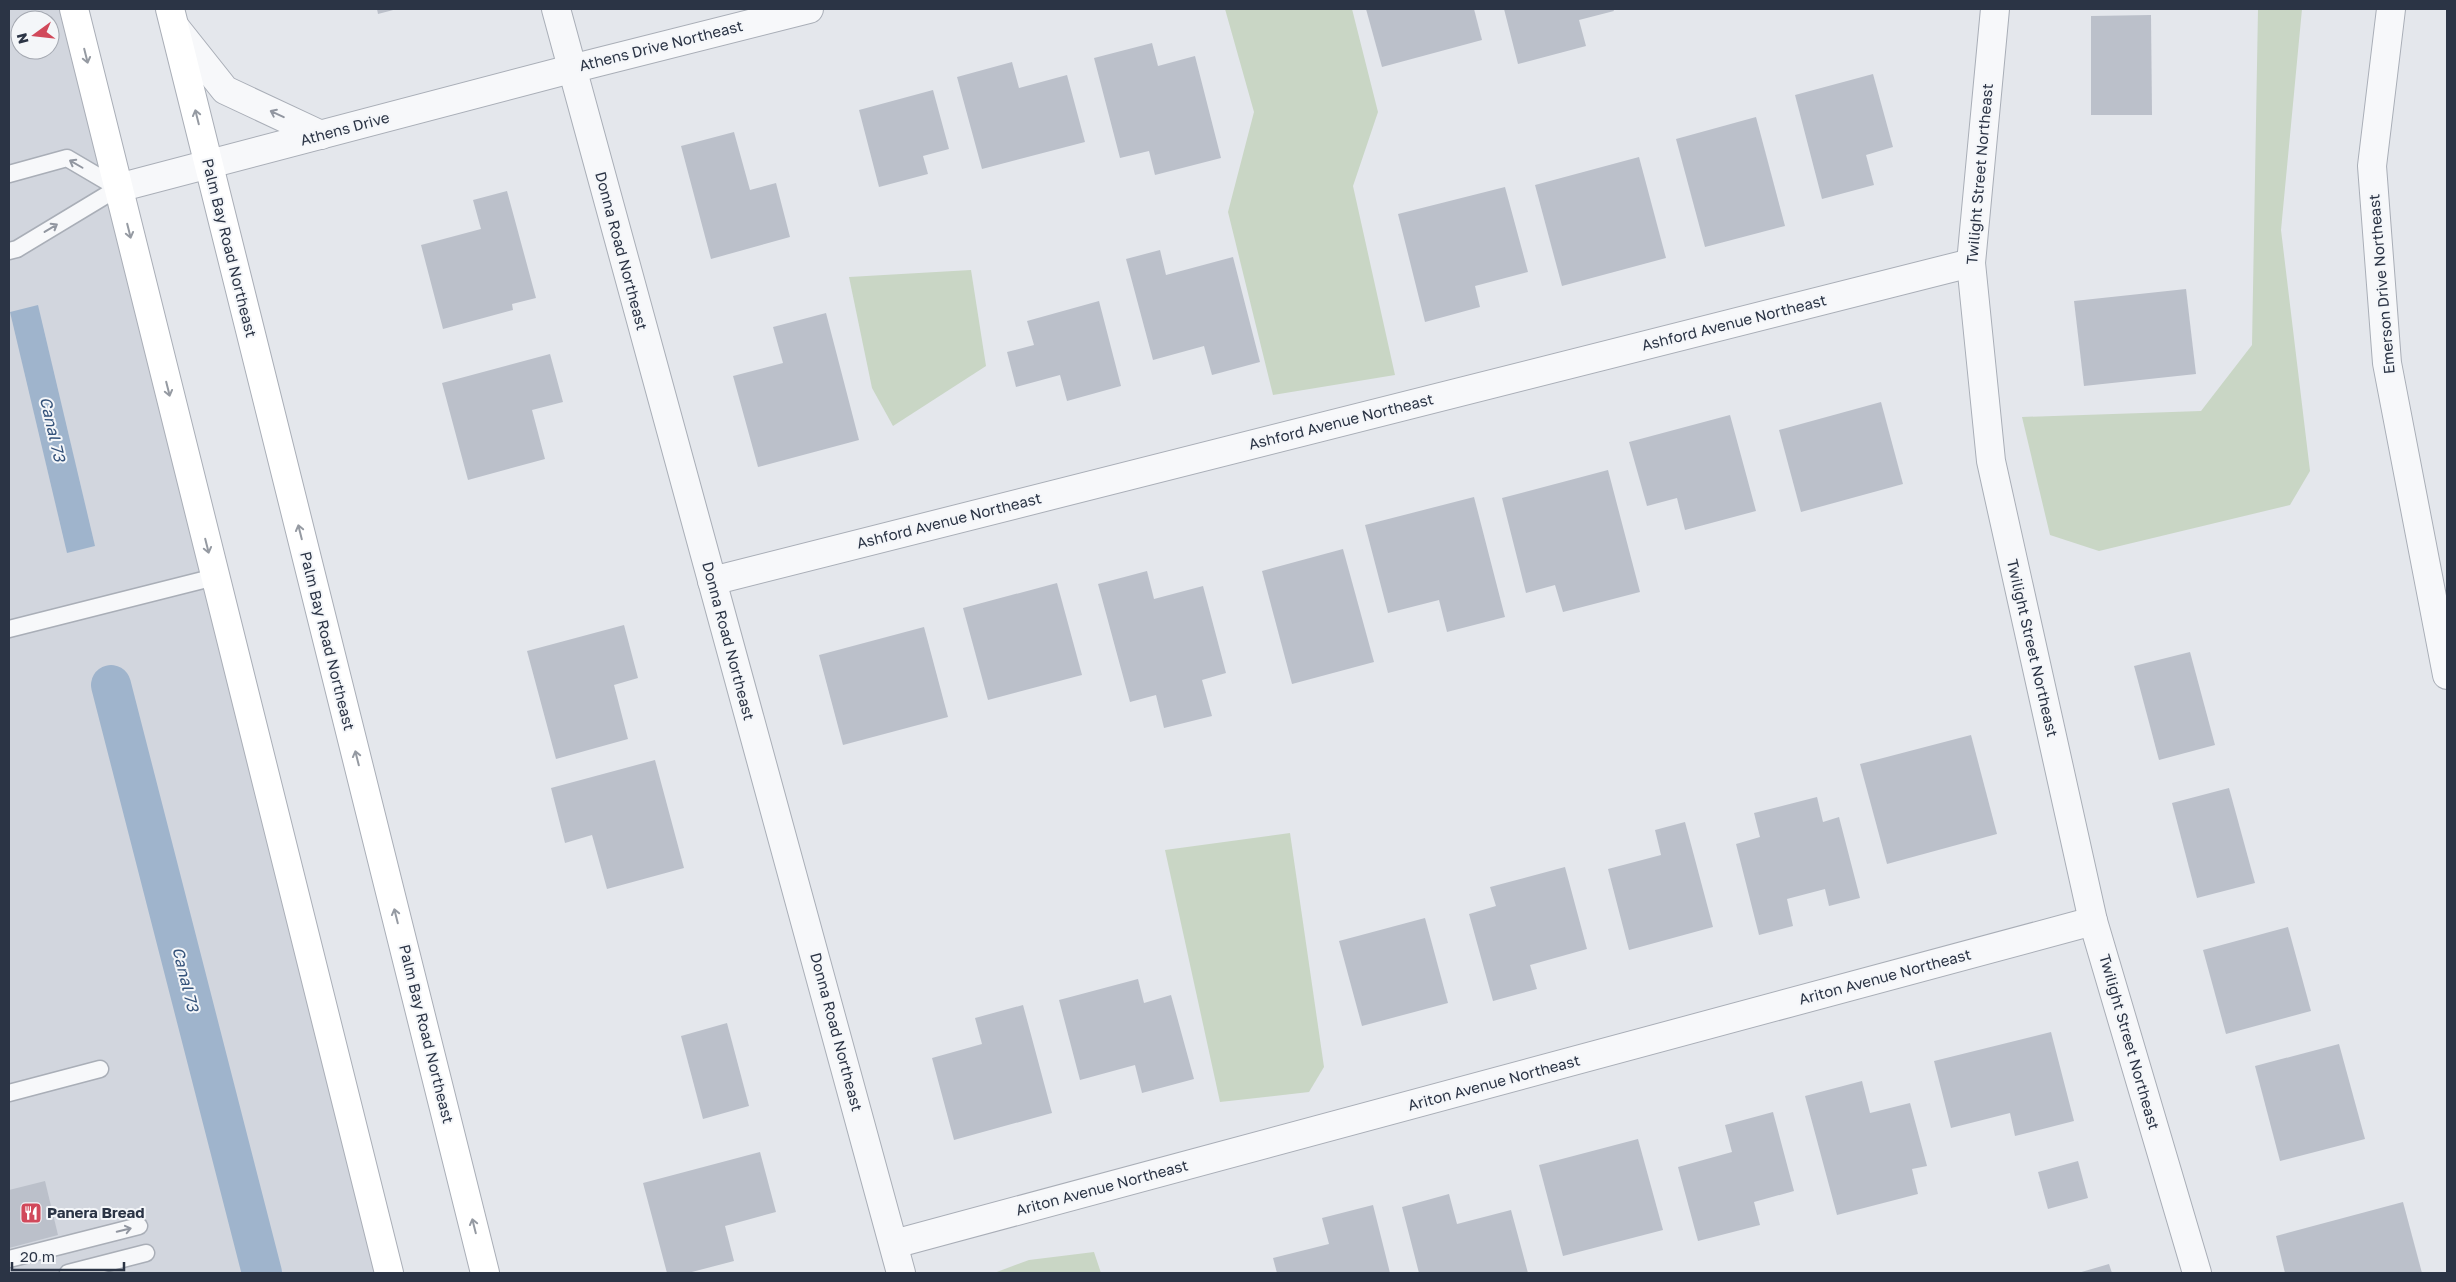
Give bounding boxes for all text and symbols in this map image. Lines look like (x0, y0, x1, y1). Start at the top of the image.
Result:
north arrow (10, 10, 60, 60)
street label: Athens Drive Northeast (577, 16, 745, 74)
text: N (12, 31, 32, 46)
one-way arrow (82, 48, 91, 64)
street label: Twilight Street Northeast (1962, 82, 1996, 265)
street label: Athens Drive (298, 107, 392, 149)
one-way arrow (269, 109, 284, 119)
one-way arrow (192, 110, 201, 126)
street label: Palm Bay Road Northeast (199, 156, 261, 339)
one-way arrow (69, 158, 84, 168)
street label: Donna Road Northeast (592, 169, 652, 332)
street label: Emerson Drive Northeast (2364, 193, 2398, 375)
one-way arrow (125, 222, 134, 238)
one-way arrow (44, 223, 58, 233)
street label: Ashford Avenue Northeast (1640, 290, 1828, 354)
one-way arrow (164, 380, 173, 396)
street label: Ashford Avenue Northeast (1247, 389, 1435, 453)
water label: Canal 73 (36, 395, 71, 465)
street label: Ashford Avenue Northeast (855, 488, 1043, 552)
one-way arrow (295, 525, 304, 541)
one-way arrow (203, 538, 212, 554)
street label: Palm Bay Road Northeast (297, 549, 359, 732)
street label: Twilight Street Northeast (2004, 557, 2062, 738)
street label: Donna Road Northeast (699, 559, 759, 722)
one-way arrow (351, 750, 361, 766)
one-way arrow (391, 908, 400, 924)
street label: Palm Bay Road Northeast (396, 942, 458, 1125)
street label: Ariton Avenue Northeast (1797, 944, 1973, 1008)
water label: Canal 73 (168, 945, 204, 1015)
street label: Donna Road Northeast (807, 950, 867, 1113)
street label: Twilight Street Northeast (2096, 952, 2164, 1132)
street label: Ariton Avenue Northeast (1406, 1050, 1582, 1114)
street label: Ariton Avenue Northeast (1014, 1155, 1190, 1219)
restaurant icon: Panera Bread (19, 1201, 43, 1225)
place label: Panera Bread (47, 1203, 145, 1221)
one-way arrow (468, 1218, 478, 1234)
one-way arrow (115, 1225, 131, 1234)
scale bar (12, 1240, 125, 1272)
text: 20 m (20, 1247, 55, 1265)

